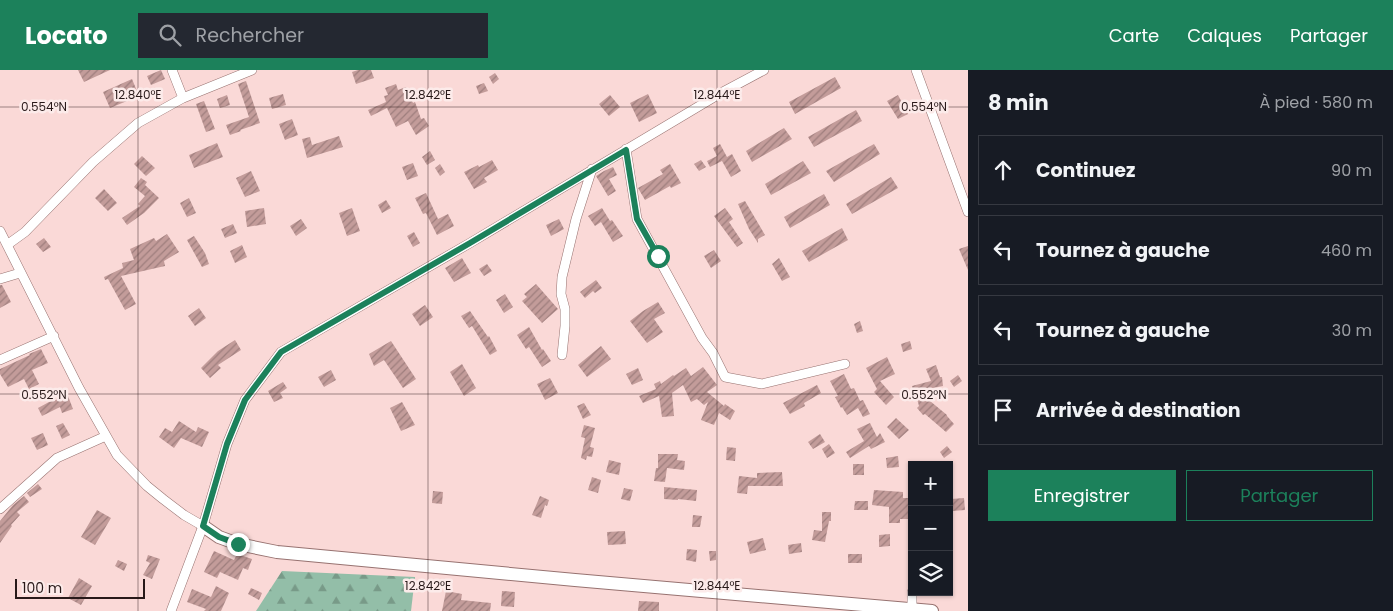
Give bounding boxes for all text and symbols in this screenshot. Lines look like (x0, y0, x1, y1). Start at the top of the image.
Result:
search box (138, 13, 488, 58)
text: Locato (25, 19, 108, 52)
icon: search (156, 21, 184, 49)
text: Rechercher (196, 22, 304, 49)
text: Carte (1109, 23, 1159, 48)
text: Calques (1187, 23, 1262, 48)
text: Partager (1290, 23, 1368, 48)
text: 12.840°E (115, 86, 162, 103)
text: 12.842°E (405, 86, 451, 103)
text: 12.844°E (693, 86, 741, 103)
text: 8 min (988, 88, 1049, 117)
text: À pied · 580 m (1260, 91, 1373, 114)
text: 0.554°N (21, 98, 67, 115)
text: 0.554°N (901, 98, 947, 115)
icon: ahead (989, 156, 1017, 184)
text: Continuez (1036, 157, 1135, 184)
text: 90 m (1331, 159, 1372, 182)
icon: left (989, 236, 1017, 264)
text: Tournez à gauche (1036, 237, 1210, 264)
text: 460 m (1321, 239, 1372, 262)
route start (647, 245, 670, 268)
icon: left (989, 316, 1017, 344)
text: Tournez à gauche (1036, 317, 1210, 344)
text: 30 m (1332, 319, 1372, 342)
text: 0.552°N (21, 386, 67, 403)
text: 0.552°N (901, 386, 947, 403)
icon: arrive (989, 396, 1017, 424)
text: Arrivée à destination (1036, 397, 1241, 424)
map controls (908, 461, 953, 596)
button: + (908, 461, 953, 506)
button: Enregistrer (988, 470, 1176, 521)
button: Partager (1186, 470, 1373, 521)
button: − (908, 506, 953, 551)
route end (227, 533, 250, 556)
button: layers (908, 551, 953, 596)
scale bar (15, 576, 145, 599)
text: 12.842°E (405, 577, 451, 594)
text: 12.844°E (693, 577, 741, 594)
text: 100 m (22, 578, 62, 598)

